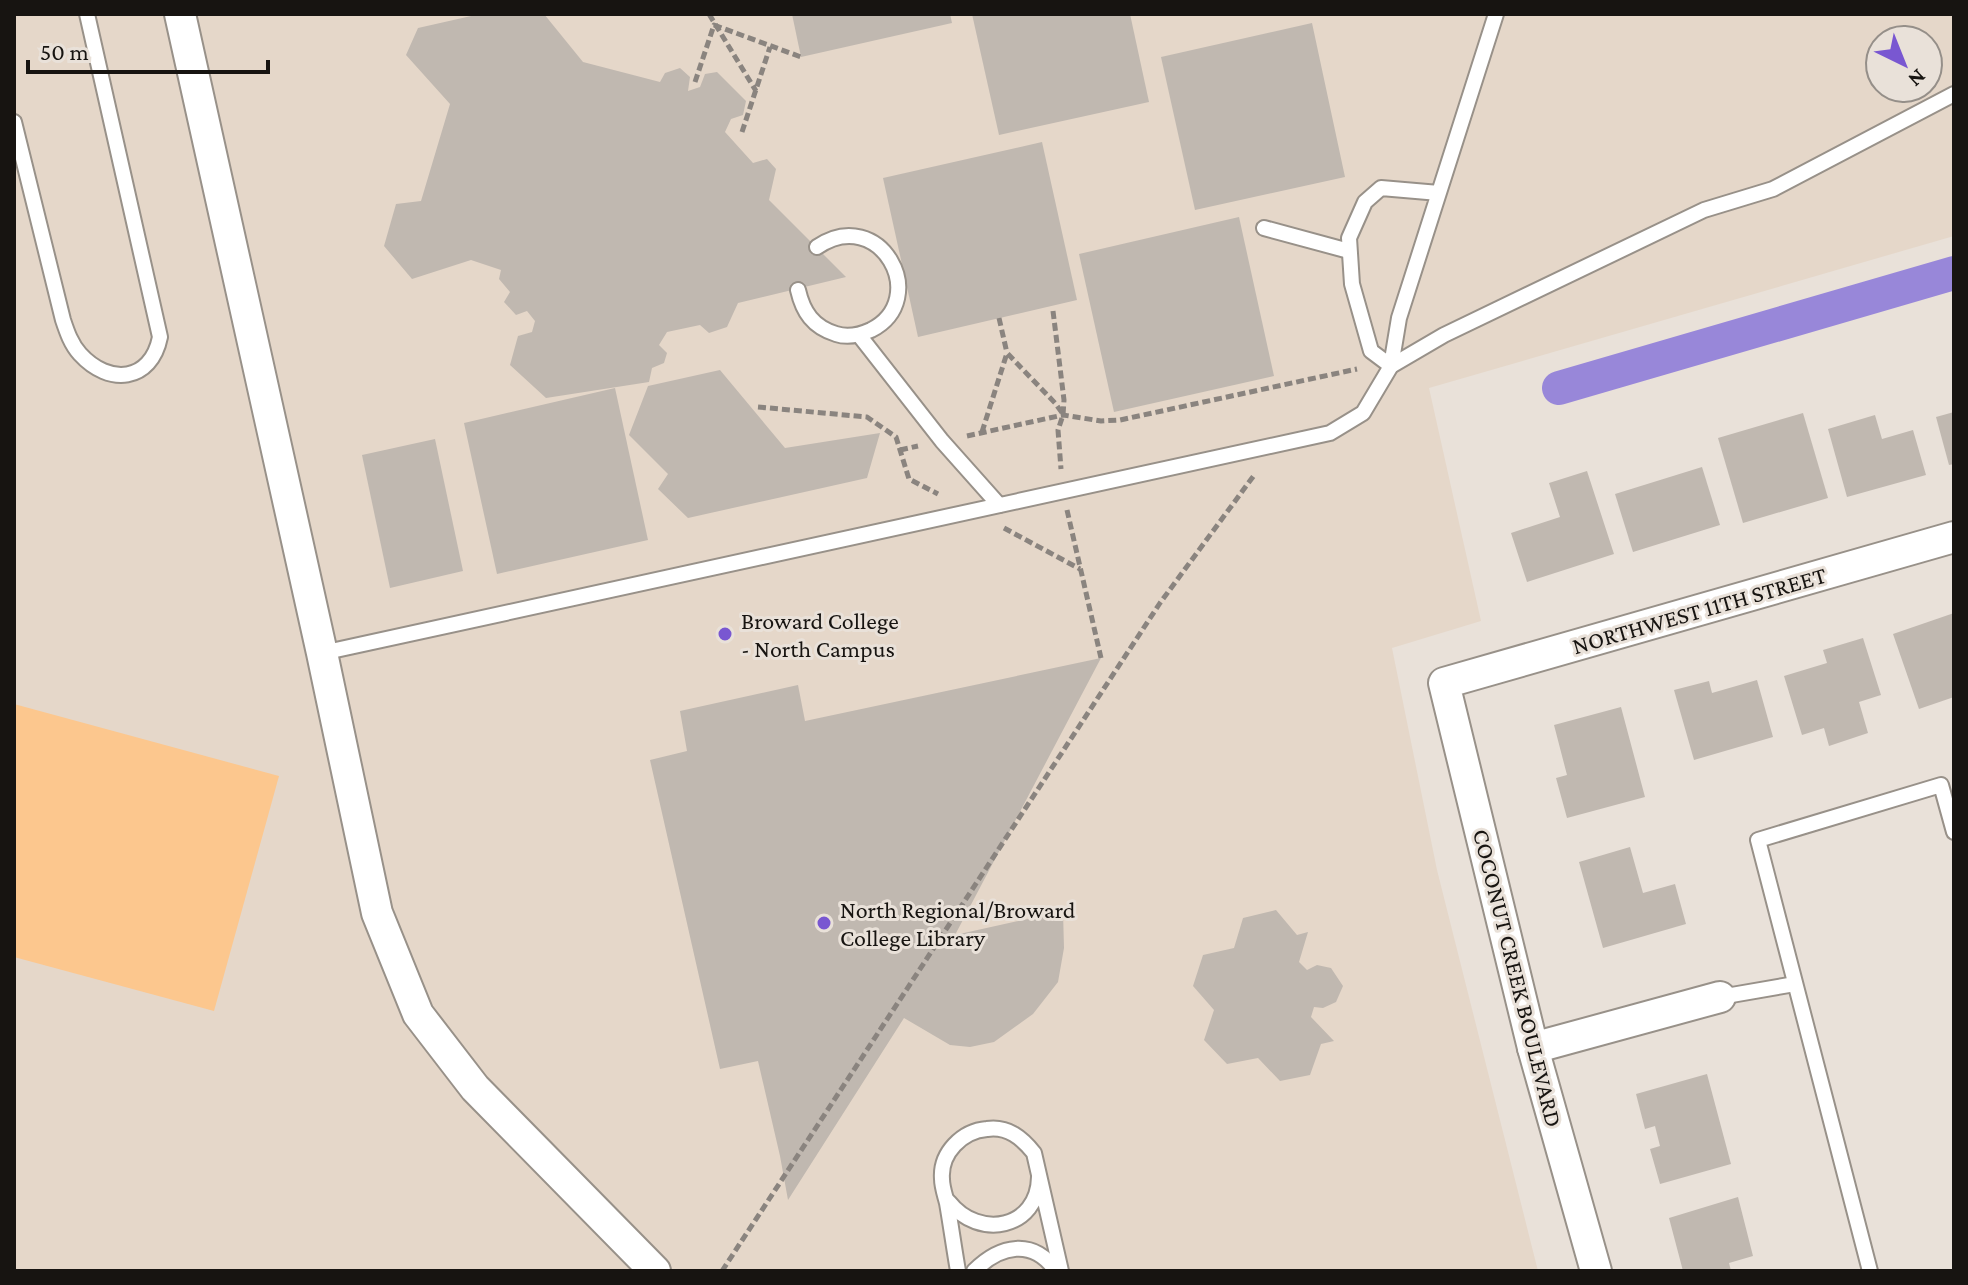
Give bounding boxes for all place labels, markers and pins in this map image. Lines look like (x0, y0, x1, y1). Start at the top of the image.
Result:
place label: Broward College - North Campus (741, 607, 899, 662)
marker: Broward College - North Campus (716, 625, 734, 643)
place label: North Regional/Broward College Library (840, 896, 1076, 951)
marker: North Regional/Broward College Library (815, 914, 833, 932)

